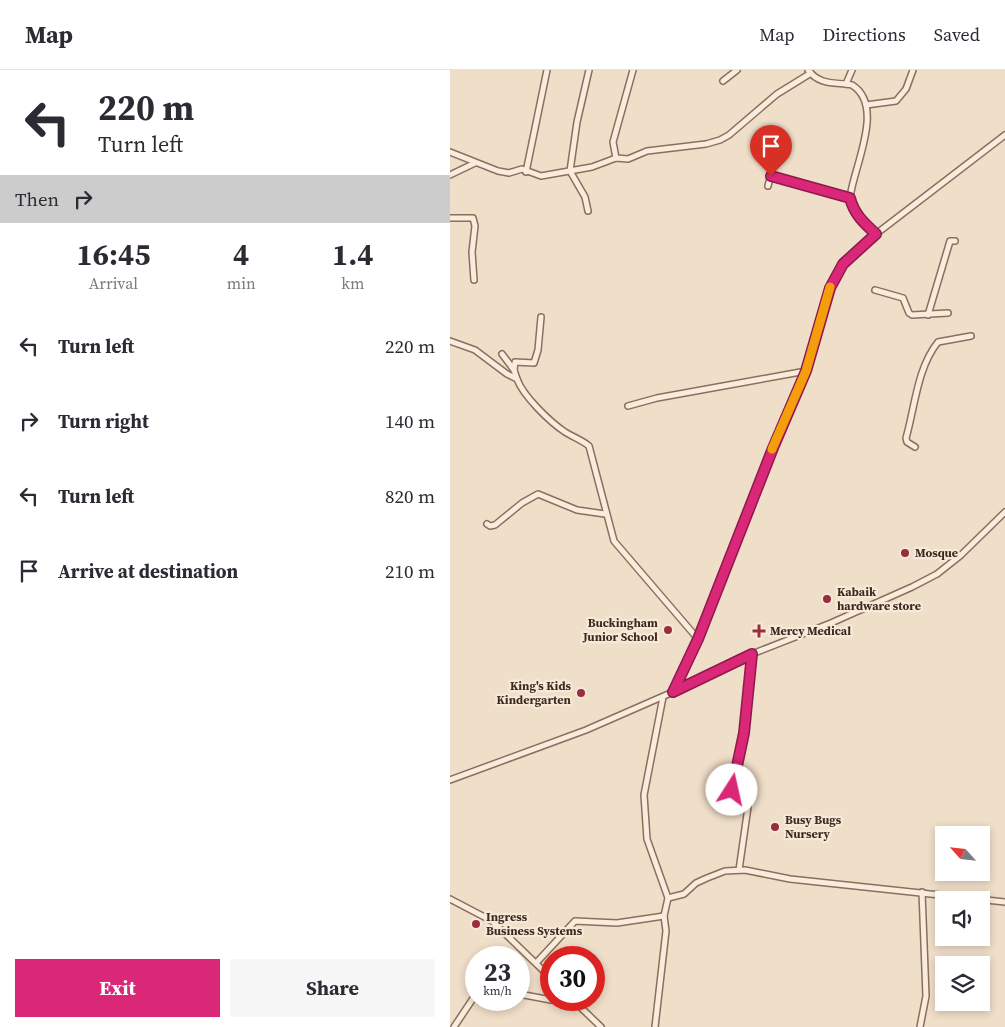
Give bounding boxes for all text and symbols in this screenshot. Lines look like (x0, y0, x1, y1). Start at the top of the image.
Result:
text: Map (25, 18, 73, 51)
text: Map (759, 22, 795, 47)
text: Directions (823, 22, 906, 47)
text: Saved (934, 22, 980, 47)
text: 220 m (98, 84, 194, 132)
icon: left (15, 90, 80, 155)
pin (750, 125, 792, 176)
text: Turn left (98, 129, 183, 159)
icon: arrive (757, 132, 785, 160)
icon: right (69, 185, 97, 213)
text: Then (15, 186, 59, 212)
text: 16:45 (76, 234, 150, 275)
text: 4 (233, 234, 249, 275)
text: 1.4 (332, 234, 374, 275)
text: Arrival (89, 272, 138, 294)
text: min (227, 272, 256, 294)
text: km (341, 272, 364, 294)
icon: left (15, 332, 43, 360)
text: Turn left (58, 333, 134, 359)
text: 220 m (385, 333, 435, 359)
icon: right (15, 407, 43, 435)
text: Turn right (58, 408, 149, 434)
text: 140 m (385, 408, 435, 434)
icon: left (15, 482, 43, 510)
text: Turn left (58, 483, 134, 509)
text: 820 m (385, 483, 435, 509)
place label: Mosque (915, 545, 958, 561)
marker: Mosque (899, 547, 911, 559)
icon: arrive (15, 557, 43, 585)
text: Arrive at destination (58, 558, 238, 584)
text: 210 m (385, 558, 435, 584)
place label: Kabaik hardware store (837, 584, 921, 614)
marker: Kabaik hardware store (821, 593, 833, 605)
place label: Buckingham Junior School (582, 615, 658, 645)
place label: Mercy Medical (770, 623, 851, 639)
marker: Buckingham Junior School (662, 624, 674, 636)
marker: Mercy Medical (752, 624, 766, 638)
place label: King's Kids Kindergarten (496, 678, 572, 708)
marker: King's Kids Kindergarten (575, 687, 587, 699)
position arrow (705, 763, 757, 815)
place label: Busy Bugs Nursery (785, 812, 842, 842)
marker: Busy Bugs Nursery (769, 821, 781, 833)
north arrow (935, 826, 990, 881)
map controls (935, 826, 990, 1011)
button: sound (935, 891, 990, 946)
place label: Ingress Business Systems (486, 909, 583, 939)
marker: Ingress Business Systems (470, 918, 482, 930)
speed limit sign: 30 (540, 946, 605, 1011)
text: 23 (484, 955, 511, 989)
button: layers (935, 956, 990, 1011)
button: Exit (15, 959, 220, 1017)
button: Share (230, 959, 435, 1017)
text: km/h (483, 983, 512, 999)

